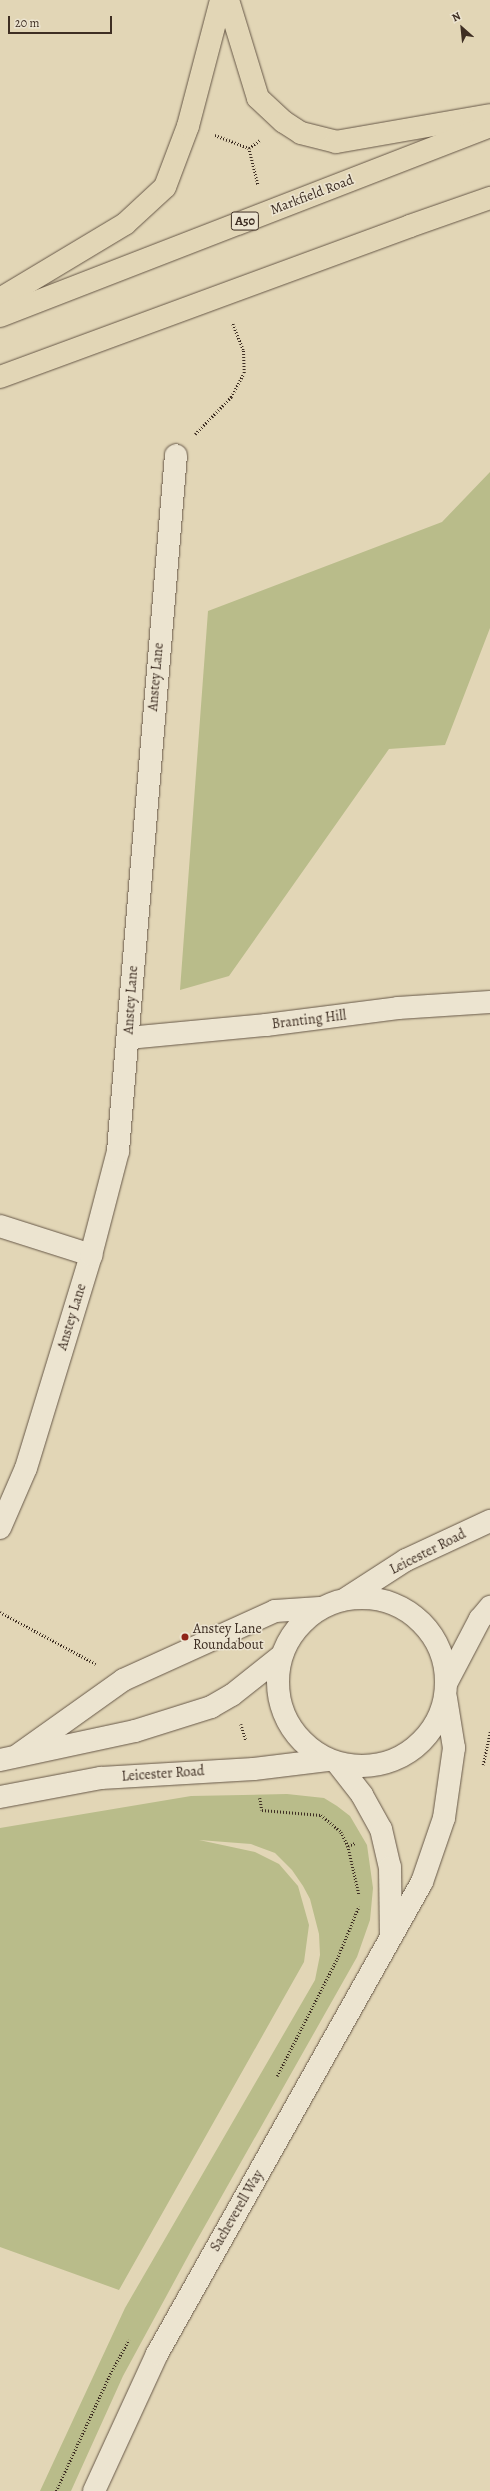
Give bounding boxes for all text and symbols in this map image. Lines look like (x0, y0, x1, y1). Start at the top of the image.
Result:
scale bar (10, 8, 114, 34)
north arrow (442, 8, 482, 48)
text: N (449, 8, 463, 25)
text: 20 m (15, 15, 39, 31)
street label: Markfield Road (268, 171, 356, 219)
road number: A50 (230, 210, 260, 232)
street label: Anstey Lane (145, 642, 167, 712)
street label: Anstey Lane (120, 965, 142, 1035)
street label: Branting Hill (271, 1007, 347, 1033)
street label: Anstey Lane (54, 1282, 90, 1352)
street label: Leicester Road (387, 1526, 469, 1578)
place label: Anstey Lane Roundabout (193, 1621, 264, 1654)
marker: Anstey Lane Roundabout (180, 1632, 190, 1642)
street label: Leicester Road (121, 1763, 205, 1785)
street label: Sacheverell Way (207, 2167, 267, 2255)

